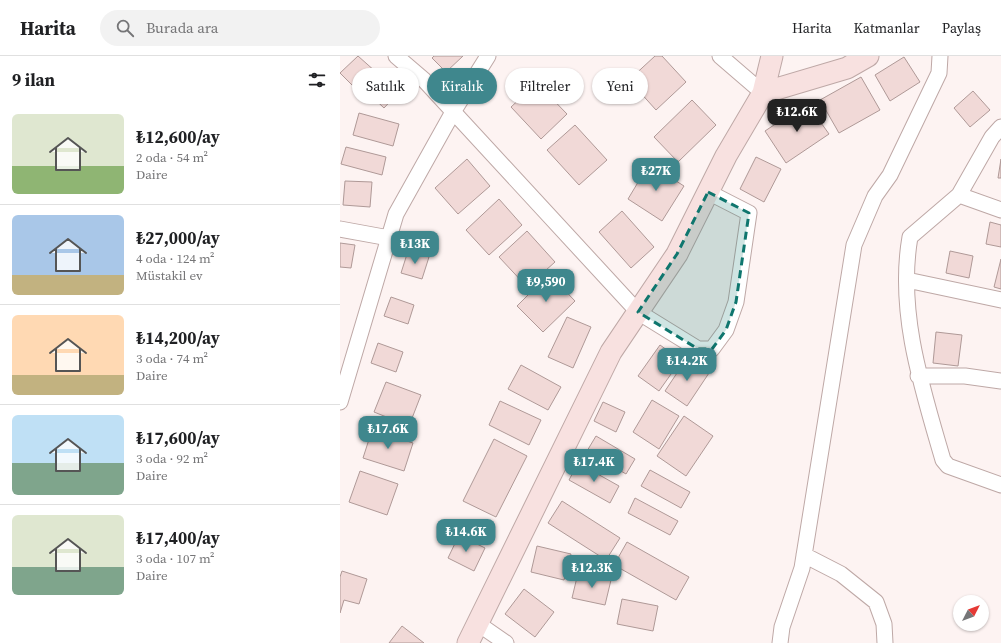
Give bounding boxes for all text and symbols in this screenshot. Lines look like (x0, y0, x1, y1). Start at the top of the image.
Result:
search box (100, 10, 380, 46)
text: Harita (20, 15, 76, 41)
icon: search (114, 17, 136, 39)
text: Burada ara (146, 17, 219, 38)
text: Harita (792, 18, 832, 38)
text: Katmanlar (854, 18, 920, 38)
text: Paylaş (942, 18, 981, 38)
text: 9 ilan (12, 68, 55, 92)
chip: Satılık (352, 68, 419, 104)
chip: Kiralık (427, 68, 497, 104)
chip: Filtreler (505, 68, 584, 104)
chip: Yeni (592, 68, 648, 104)
icon: filters (306, 69, 328, 91)
pin: ₺12.6K (764, 99, 830, 133)
text: ₺12.6K (776, 103, 818, 120)
text: ₺12,600/ay (136, 125, 220, 149)
icon: home (44, 130, 92, 178)
text: 2 oda · 54 m² (136, 149, 208, 166)
pin: ₺27K (632, 158, 680, 192)
text: ₺27K (641, 162, 671, 179)
text: Daire (136, 166, 168, 183)
text: ₺27,000/ay (136, 226, 220, 250)
icon: home (44, 231, 92, 279)
pin: ₺13K (391, 231, 439, 265)
text: ₺13K (400, 235, 430, 252)
text: 4 oda · 124 m² (136, 250, 215, 267)
text: Müstakil ev (136, 267, 202, 284)
pin: ₺9,590 (513, 269, 579, 303)
text: ₺9,590 (526, 273, 566, 290)
text: ₺14,200/ay (136, 326, 220, 350)
icon: home (44, 331, 92, 379)
pin: ₺14.2K (654, 348, 720, 382)
text: 3 oda · 74 m² (136, 350, 208, 367)
text: ₺14.2K (666, 352, 708, 369)
text: Daire (136, 367, 168, 384)
pin: ₺17.6K (355, 416, 421, 450)
text: ₺17.6K (367, 420, 409, 437)
text: ₺17,600/ay (136, 426, 220, 450)
icon: home (44, 431, 92, 479)
pin: ₺17.4K (561, 449, 627, 483)
text: 3 oda · 92 m² (136, 450, 208, 467)
text: ₺17.4K (573, 453, 615, 470)
text: Daire (136, 467, 168, 484)
pin: ₺14.6K (433, 519, 499, 553)
text: ₺14.6K (445, 523, 487, 540)
text: ₺17,400/ay (136, 526, 220, 550)
icon: home (44, 531, 92, 579)
text: 3 oda · 107 m² (136, 550, 215, 567)
pin: ₺12.3K (559, 555, 625, 589)
text: ₺12.3K (571, 559, 613, 576)
text: Daire (136, 567, 168, 584)
north arrow (953, 595, 989, 631)
map controls (953, 595, 989, 631)

